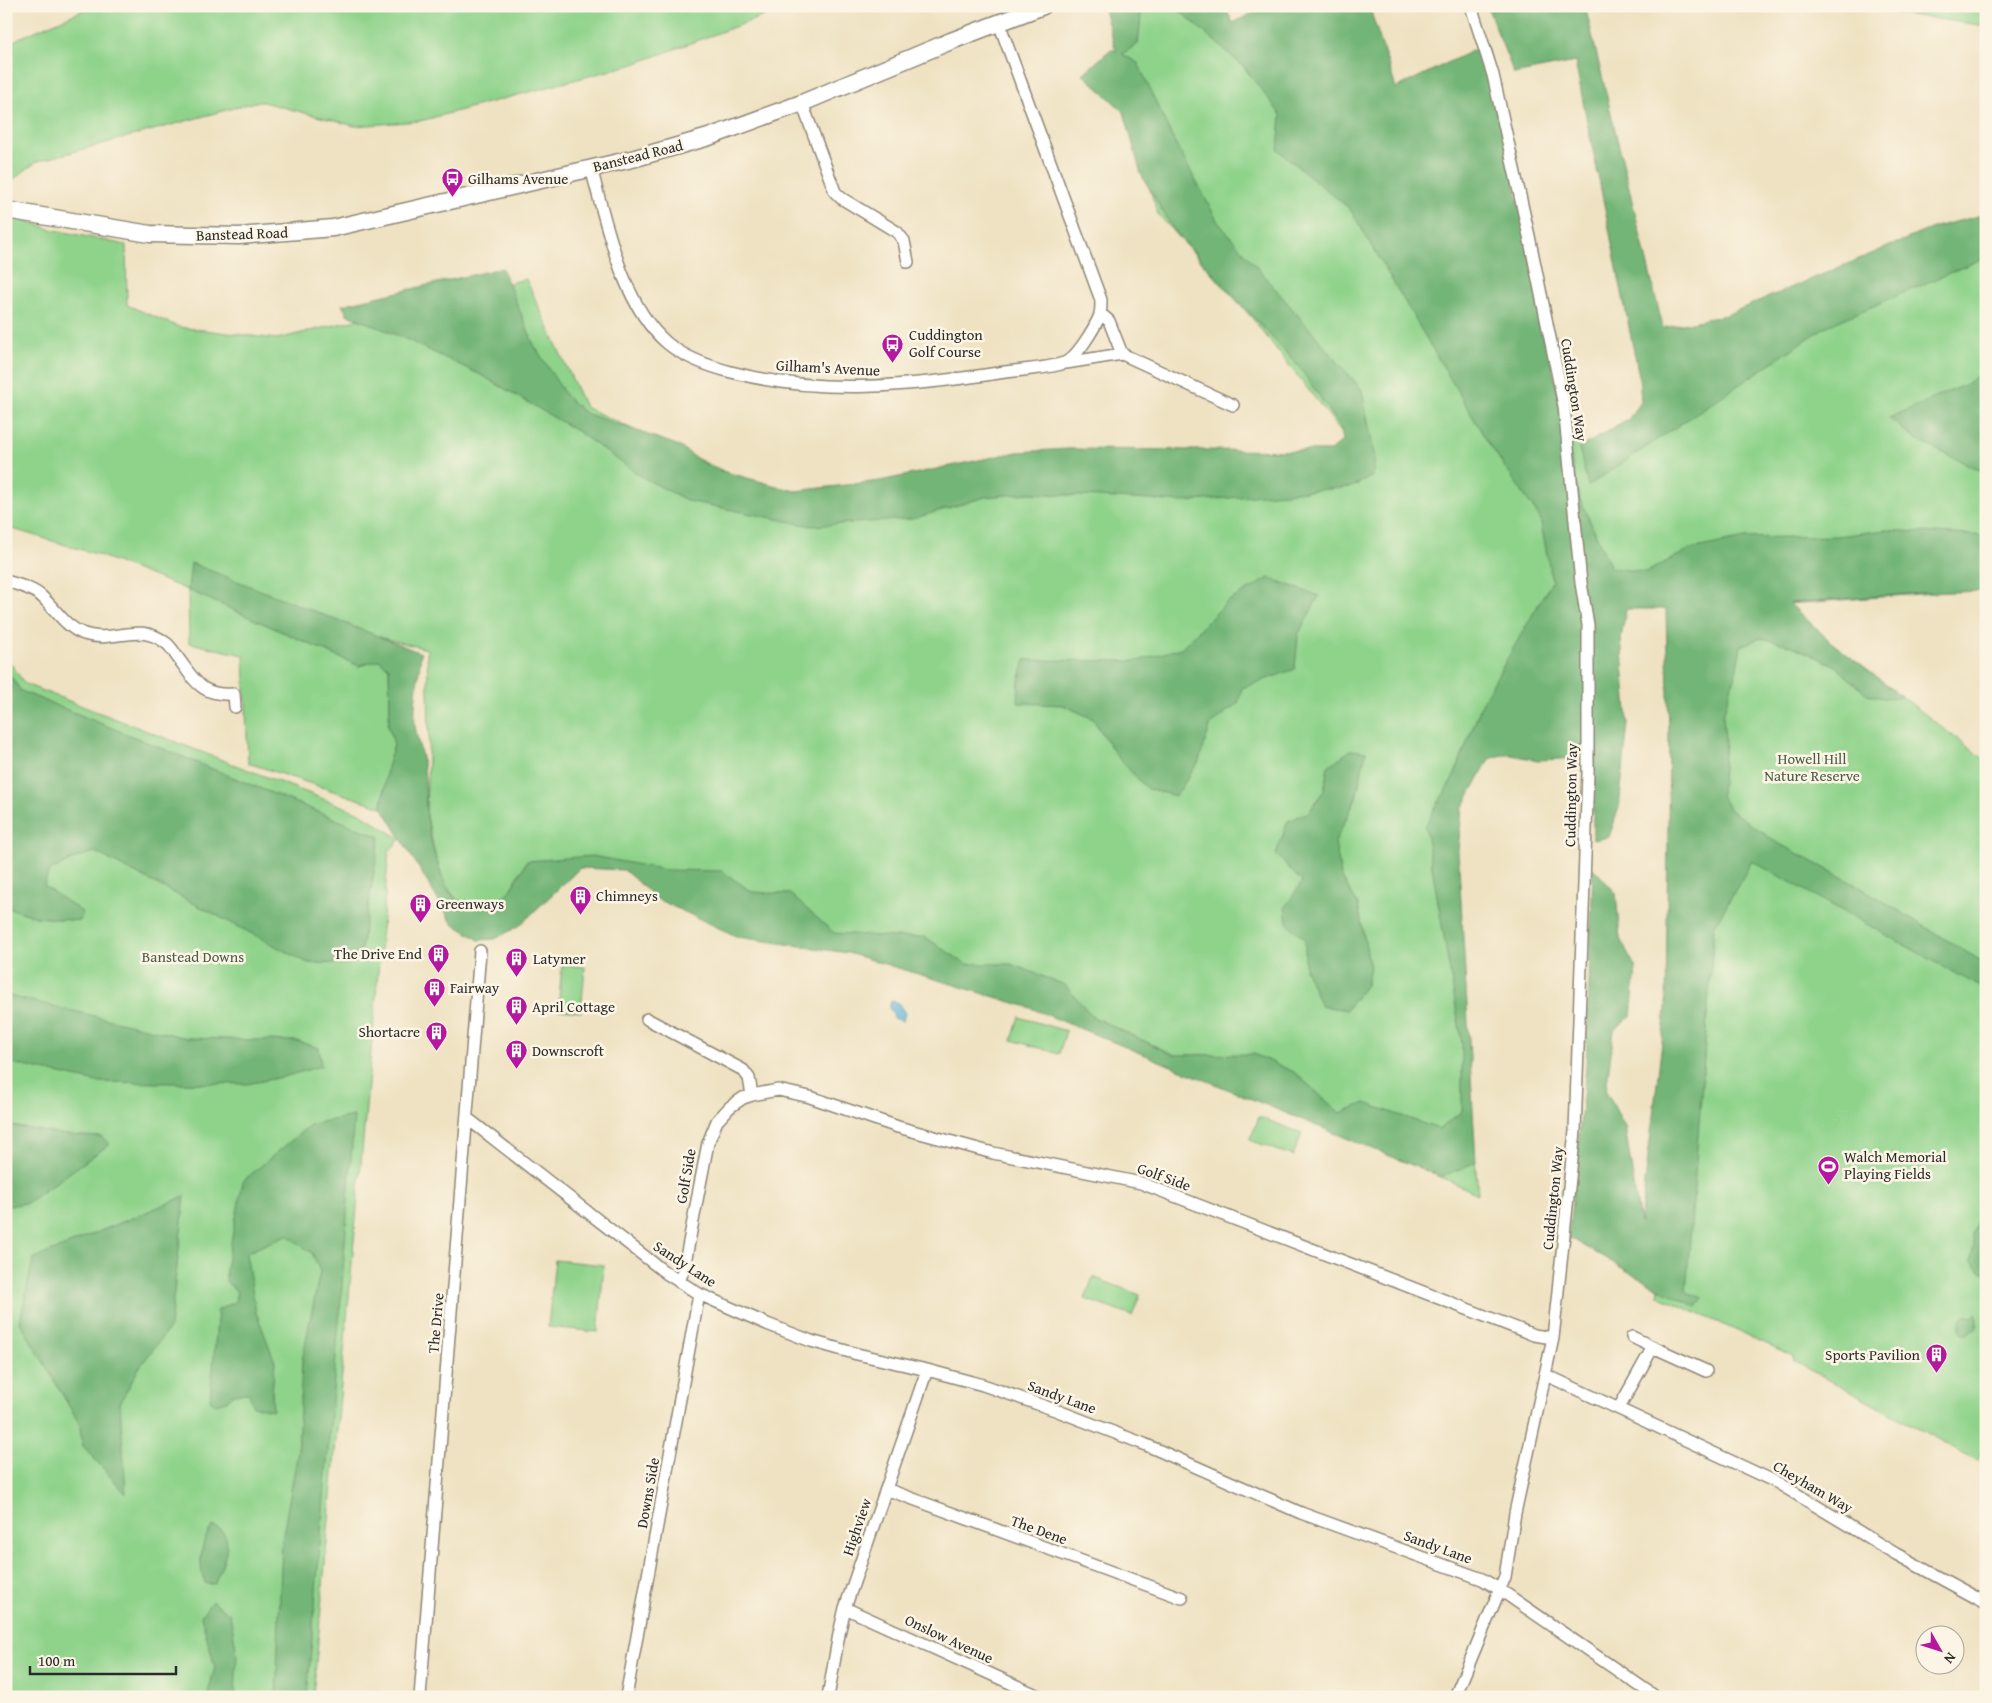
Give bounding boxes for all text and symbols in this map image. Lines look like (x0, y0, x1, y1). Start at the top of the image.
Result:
street label: Banstead Road (591, 134, 685, 177)
bus stop icon: Gilhams Avenue (440, 167, 464, 198)
place label: Gilhams Avenue (468, 168, 568, 189)
street label: Banstead Road (196, 221, 288, 246)
place label: Cuddington Golf Course (909, 324, 983, 362)
bus stop icon: Cuddington Golf Course (881, 332, 905, 363)
street label: Cuddington Way (1556, 337, 1593, 443)
street label: Gilham's Avenue (775, 354, 881, 381)
street label: Cuddington Way (1559, 742, 1582, 847)
park label: Howell Hill Nature Reserve (1764, 748, 1860, 786)
building icon: Chimneys (568, 884, 592, 915)
place label: Chimneys (596, 885, 658, 906)
building icon: Greenways (408, 892, 432, 923)
place label: Greenways (436, 893, 504, 914)
building icon: The Drive End (426, 942, 450, 973)
place label: The Drive End (334, 943, 422, 964)
park label: Banstead Downs (142, 946, 244, 967)
building icon: Latymer (505, 947, 529, 978)
place label: Latymer (533, 948, 586, 969)
building icon: Fairway (422, 976, 446, 1007)
place label: Fairway (450, 977, 500, 998)
building icon: April Cottage (504, 995, 528, 1026)
place label: April Cottage (532, 996, 615, 1017)
building icon: Shortacre (424, 1020, 448, 1051)
place label: Shortacre (358, 1021, 420, 1042)
building icon: Downscroft (504, 1039, 528, 1070)
place label: Downscroft (532, 1040, 605, 1061)
street label: Cuddington Way (1537, 1145, 1568, 1251)
place label: Walch Memorial Playing Fields (1844, 1146, 1947, 1184)
street label: Golf Side (670, 1147, 701, 1205)
sports icon: Walch Memorial Playing Fields (1816, 1154, 1840, 1185)
street label: Golf Side (1135, 1157, 1194, 1196)
street label: Sandy Lane (650, 1235, 721, 1292)
street label: The Drive (422, 1292, 449, 1354)
building icon: Sports Pavilion (1924, 1343, 1948, 1374)
place label: Sports Pavilion (1825, 1344, 1921, 1365)
street label: Sandy Lane (1025, 1374, 1099, 1419)
street label: Cheyham Way (1770, 1455, 1857, 1518)
street label: Downs Side (631, 1456, 664, 1530)
street label: Highview (837, 1495, 876, 1558)
street label: The Dene (1008, 1510, 1070, 1549)
street label: Sandy Lane (1401, 1524, 1475, 1569)
street label: Onslow Avenue (902, 1609, 997, 1668)
north arrow (1914, 1626, 1964, 1676)
scale bar (30, 1643, 176, 1675)
text: N (1939, 1648, 1961, 1669)
text: 100 m (38, 1650, 76, 1671)

